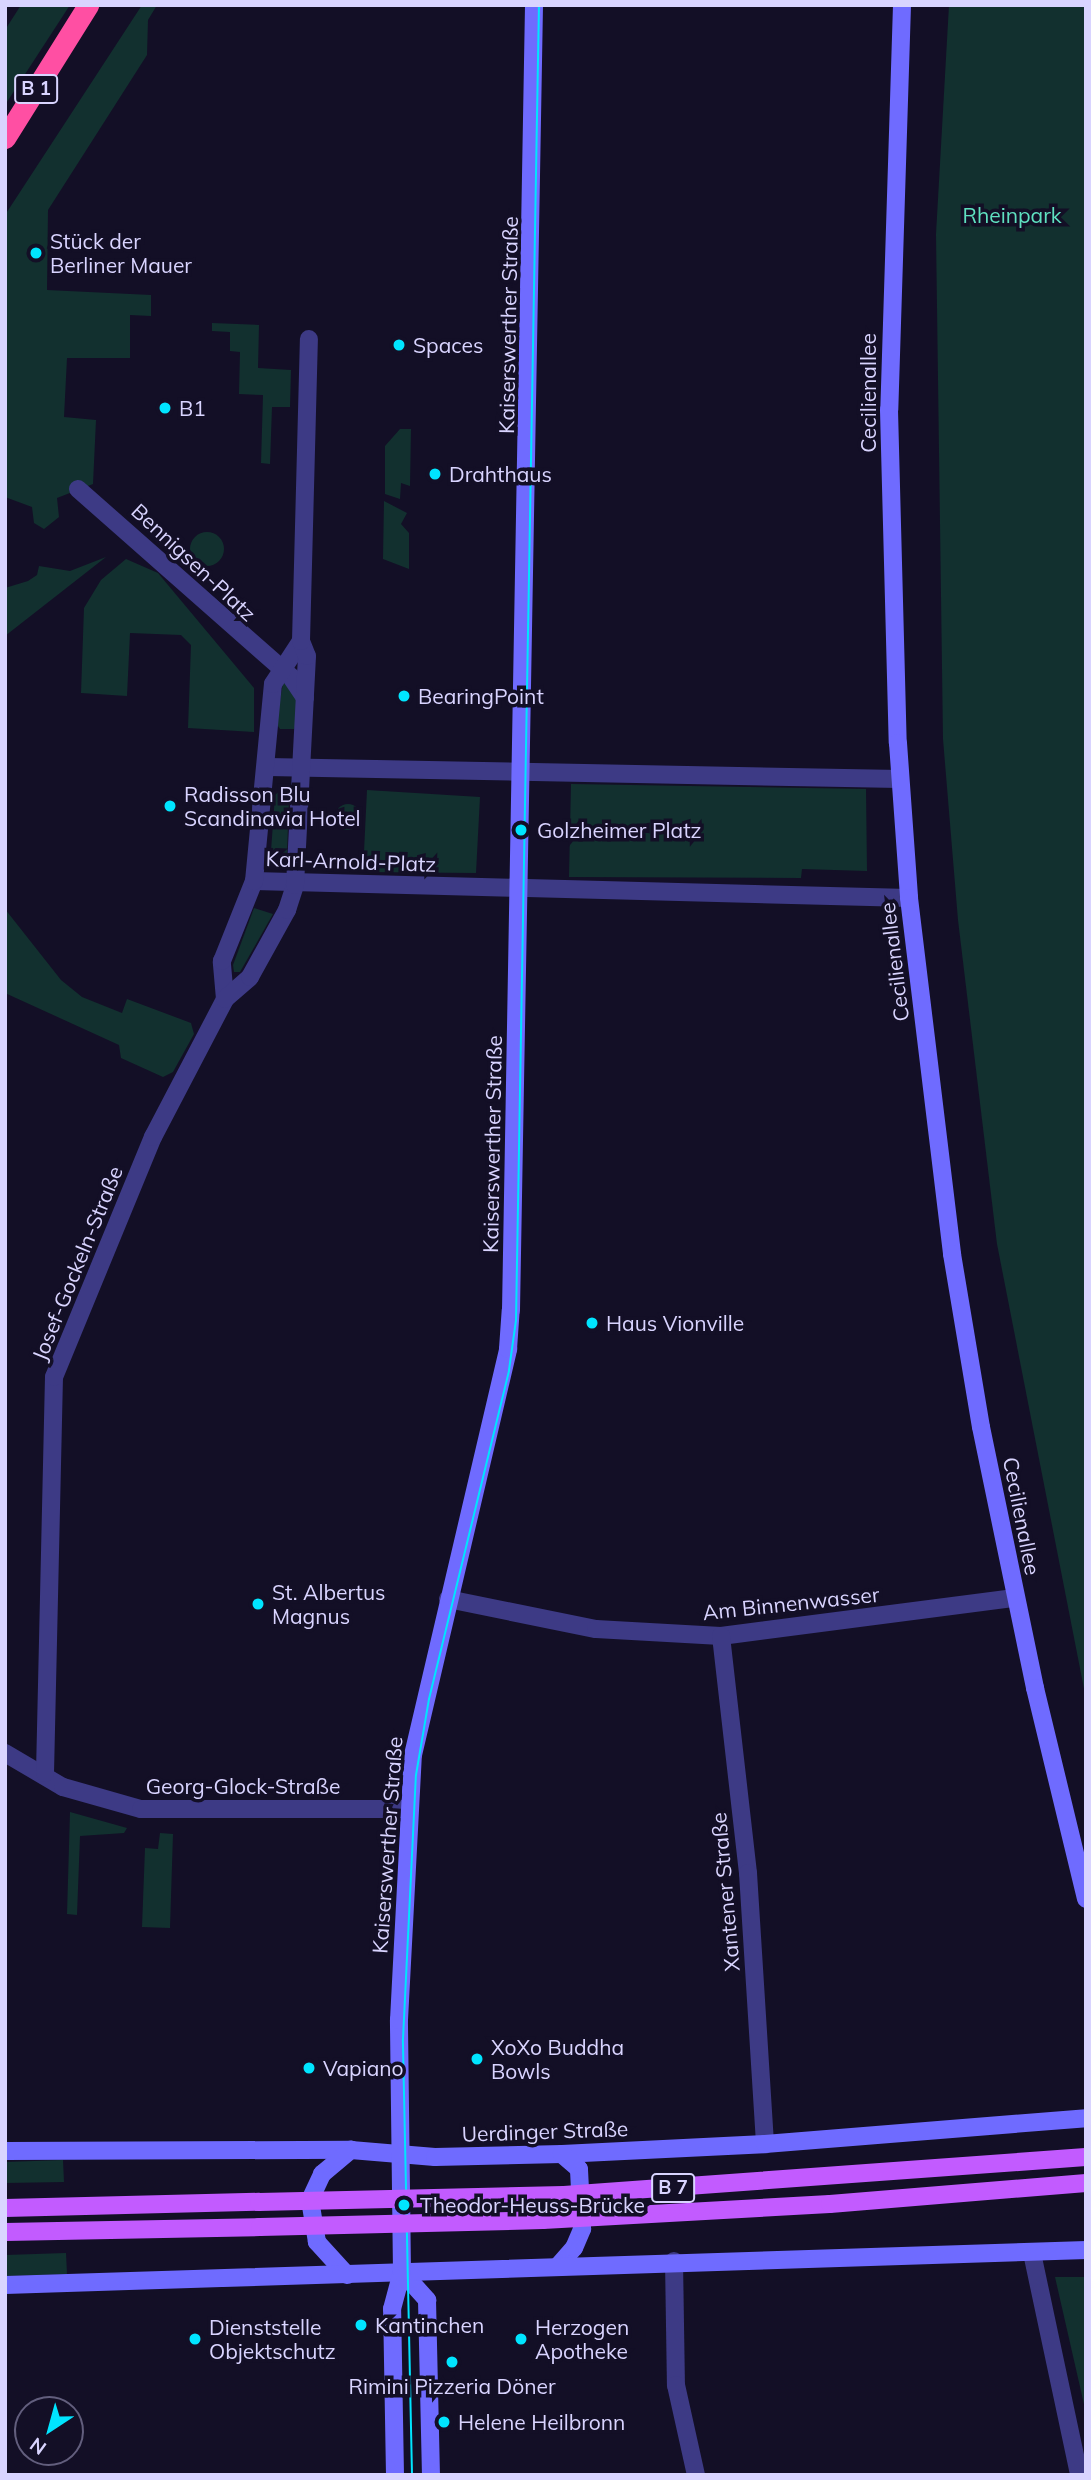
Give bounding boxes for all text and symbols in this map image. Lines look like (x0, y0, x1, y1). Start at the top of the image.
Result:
road number: B 1 (13, 74, 59, 104)
park label: Rheinpark (962, 202, 1062, 228)
street label: Kaiserswerther Straße (494, 216, 522, 434)
place label: Stück der Berliner Mauer (50, 228, 192, 278)
marker: Stück der Berliner Mauer (28, 245, 44, 261)
place label: Spaces (413, 332, 483, 358)
street label: Cecilienallee (855, 333, 881, 453)
marker: Spaces (391, 337, 407, 353)
place label: B1 (179, 395, 206, 421)
marker: B1 (157, 400, 173, 416)
place label: Drahthaus (449, 461, 552, 487)
marker: Drahthaus (427, 466, 443, 482)
street label: Bennigsen-Platz (127, 498, 261, 626)
place label: BearingPoint (418, 683, 544, 709)
marker: BearingPoint (396, 688, 412, 704)
place label: Radisson Blu Scandinavia Hotel (184, 781, 361, 831)
marker: Radisson Blu Scandinavia Hotel (162, 798, 178, 814)
place label: Golzheimer Platz (537, 817, 701, 843)
marker: Golzheimer Platz (511, 820, 531, 840)
street label: Karl-Arnold-Platz (265, 845, 437, 877)
street label: Cecilienallee (874, 901, 914, 1023)
street label: Kaiserswerther Straße (478, 1035, 506, 1253)
street label: Josef-Gockeln-Straße (26, 1162, 128, 1364)
place label: Haus Vionville (606, 1310, 744, 1336)
marker: Haus Vionville (584, 1315, 600, 1331)
street label: Cecilienallee (998, 1455, 1046, 1577)
place label: St. Albertus Magnus (272, 1579, 385, 1629)
street label: Am Binnenwasser (701, 1581, 881, 1625)
marker: St. Albertus Magnus (250, 1596, 266, 1612)
street label: Kaiserswerther Straße (367, 1736, 407, 1954)
street label: Georg-Glock-Straße (146, 1773, 340, 1799)
street label: Xantener Straße (706, 1812, 744, 1972)
place label: XoXo Buddha Bowls (491, 2034, 624, 2084)
marker: XoXo Buddha Bowls (469, 2051, 485, 2067)
place label: Vapiano (323, 2055, 404, 2081)
marker: Vapiano (301, 2060, 317, 2076)
street label: Uerdinger Straße (461, 2116, 629, 2146)
road number: B 7 (650, 2172, 696, 2204)
place label: Theodor-Heuss-Brücke (420, 2192, 645, 2218)
marker: Theodor-Heuss-Brücke (394, 2195, 414, 2215)
place label: Kantinchen (375, 2312, 484, 2338)
place label: Dienststelle Objektschutz (209, 2314, 336, 2364)
place label: Herzogen Apotheke (535, 2314, 629, 2364)
marker: Kantinchen (353, 2317, 369, 2333)
marker: Dienststelle Objektschutz (187, 2331, 203, 2347)
marker: Herzogen Apotheke (513, 2331, 529, 2347)
marker: Rimini Pizzeria Döner (444, 2354, 460, 2370)
place label: Rimini Pizzeria Döner (348, 2373, 556, 2399)
north arrow (14, 2396, 84, 2466)
place label: Helene Heilbronn (458, 2409, 625, 2435)
marker: Helene Heilbronn (436, 2414, 452, 2430)
text: N (25, 2432, 51, 2460)

